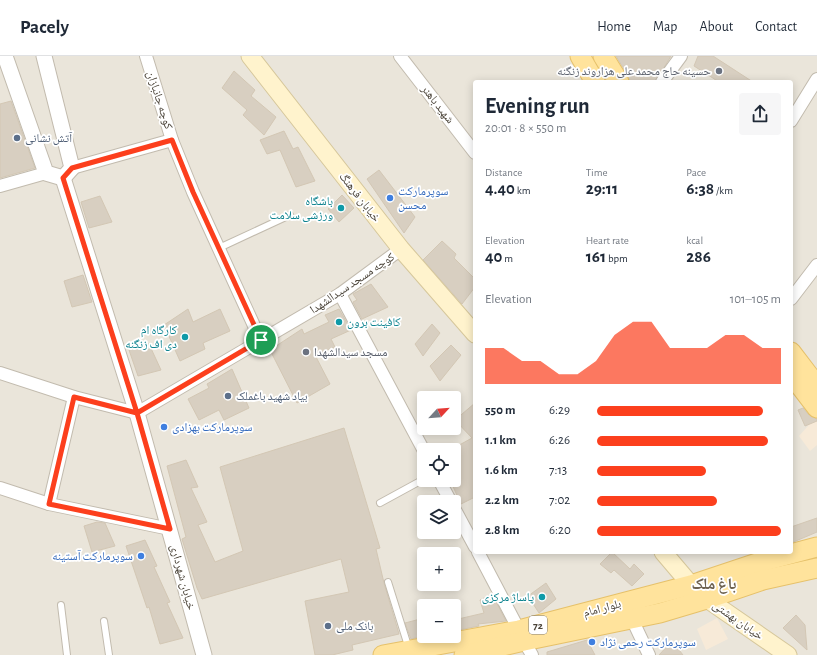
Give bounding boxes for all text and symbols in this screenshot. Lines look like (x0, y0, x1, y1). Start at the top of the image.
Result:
text: Pacely (20, 18, 69, 37)
text: Home (597, 20, 631, 34)
text: Map (653, 20, 677, 34)
text: About (699, 20, 733, 34)
text: Contact (755, 20, 797, 34)
place label: حسینه حاج محمد علی هزاروند زنگنه (557, 65, 711, 78)
marker: حسینه حاج محمد علی هزاروند زنگنه (714, 66, 724, 76)
street label: کوچه جانبازان (144, 69, 175, 131)
street label: شهید باهنر (418, 82, 457, 126)
button: share (739, 93, 781, 135)
text: Evening run (485, 95, 590, 117)
text: 20:01 · 8 × 550 m (485, 122, 566, 135)
place label: آتش نشانی (25, 131, 73, 145)
marker: آتش نشانی (12, 133, 22, 143)
text: Distance (485, 167, 522, 178)
text: Time (586, 167, 608, 178)
text: Pace (686, 167, 706, 178)
street label: خیابان فرهنگ (336, 170, 383, 225)
text: 4.40 (485, 180, 515, 197)
text: 29:11 (586, 180, 618, 197)
text: 6:38 (686, 180, 714, 197)
place label: سوپرمارکت محسن (398, 185, 449, 212)
text: km (515, 185, 531, 196)
text: /km (714, 185, 733, 196)
marker: سوپرمارکت محسن (385, 193, 395, 203)
place label: باشگاه ورزشی سلامت (270, 195, 333, 222)
marker: باشگاه ورزشی سلامت (336, 203, 346, 213)
text: Elevation (485, 235, 525, 246)
text: Heart rate (586, 235, 629, 246)
text: kcal (686, 235, 703, 246)
text: 40 (485, 248, 502, 265)
text: 161 (586, 248, 606, 265)
text: 286 (686, 248, 711, 265)
street label: کوچه مسجد سیدالشهدا (308, 250, 397, 317)
text: m (502, 253, 513, 264)
text: bpm (606, 253, 628, 264)
text: Elevation (485, 293, 532, 306)
text: 101–105 m (730, 293, 781, 306)
place label: کافینت برون (347, 316, 400, 329)
marker: کافینت برون (334, 317, 344, 327)
pin (244, 323, 278, 357)
place label: کارگاه ام دی اف زنگنه (125, 324, 177, 351)
icon: arrive (250, 329, 272, 351)
marker: کارگاه ام دی اف زنگنه (180, 332, 190, 342)
place label: مسجد سیدالشهدا (314, 346, 387, 359)
marker: مسجد سیدالشهدا (301, 347, 311, 357)
place label: بیاد شهید باغملک (236, 390, 308, 403)
marker: بیاد شهید باغملک (223, 391, 233, 401)
north arrow (417, 391, 461, 435)
map controls (417, 391, 461, 643)
text: 550 m (485, 404, 515, 417)
text: 6:29 (549, 404, 570, 417)
place label: سوپرمارکت بهزادی (172, 421, 252, 434)
marker: سوپرمارکت بهزادی (159, 422, 169, 432)
text: 1.1 km (485, 434, 516, 447)
text: 6:26 (549, 434, 570, 447)
button: locate (417, 443, 461, 487)
text: 1.6 km (485, 464, 518, 477)
text: 7:13 (549, 464, 567, 477)
text: 2.2 km (485, 494, 519, 507)
text: 7:02 (549, 494, 570, 507)
button: layers (417, 495, 461, 539)
text: 2.8 km (485, 524, 519, 537)
text: 6:20 (549, 524, 571, 537)
street label: خیابان شهرداری (167, 543, 198, 612)
button: + (417, 547, 461, 591)
place label: سوپرمارکت آستینه (52, 549, 133, 563)
marker: سوپرمارکت آستینه (136, 551, 146, 561)
district label: باغ ملک (692, 576, 736, 594)
place label: پاساژ مرکزی (482, 591, 534, 604)
marker: پاساژ مرکزی (537, 592, 547, 602)
street label: بلوار امام (582, 597, 623, 621)
street label: خیابان بهشتی (710, 598, 766, 643)
button: − (417, 599, 461, 643)
road number: 72 (529, 616, 547, 634)
place label: بانک ملی (336, 620, 374, 633)
marker: بانک ملی (323, 621, 333, 631)
place label: سوپرمارکت رحمی نژاد (600, 636, 696, 649)
marker: سوپرمارکت رحمی نژاد (587, 637, 597, 647)

